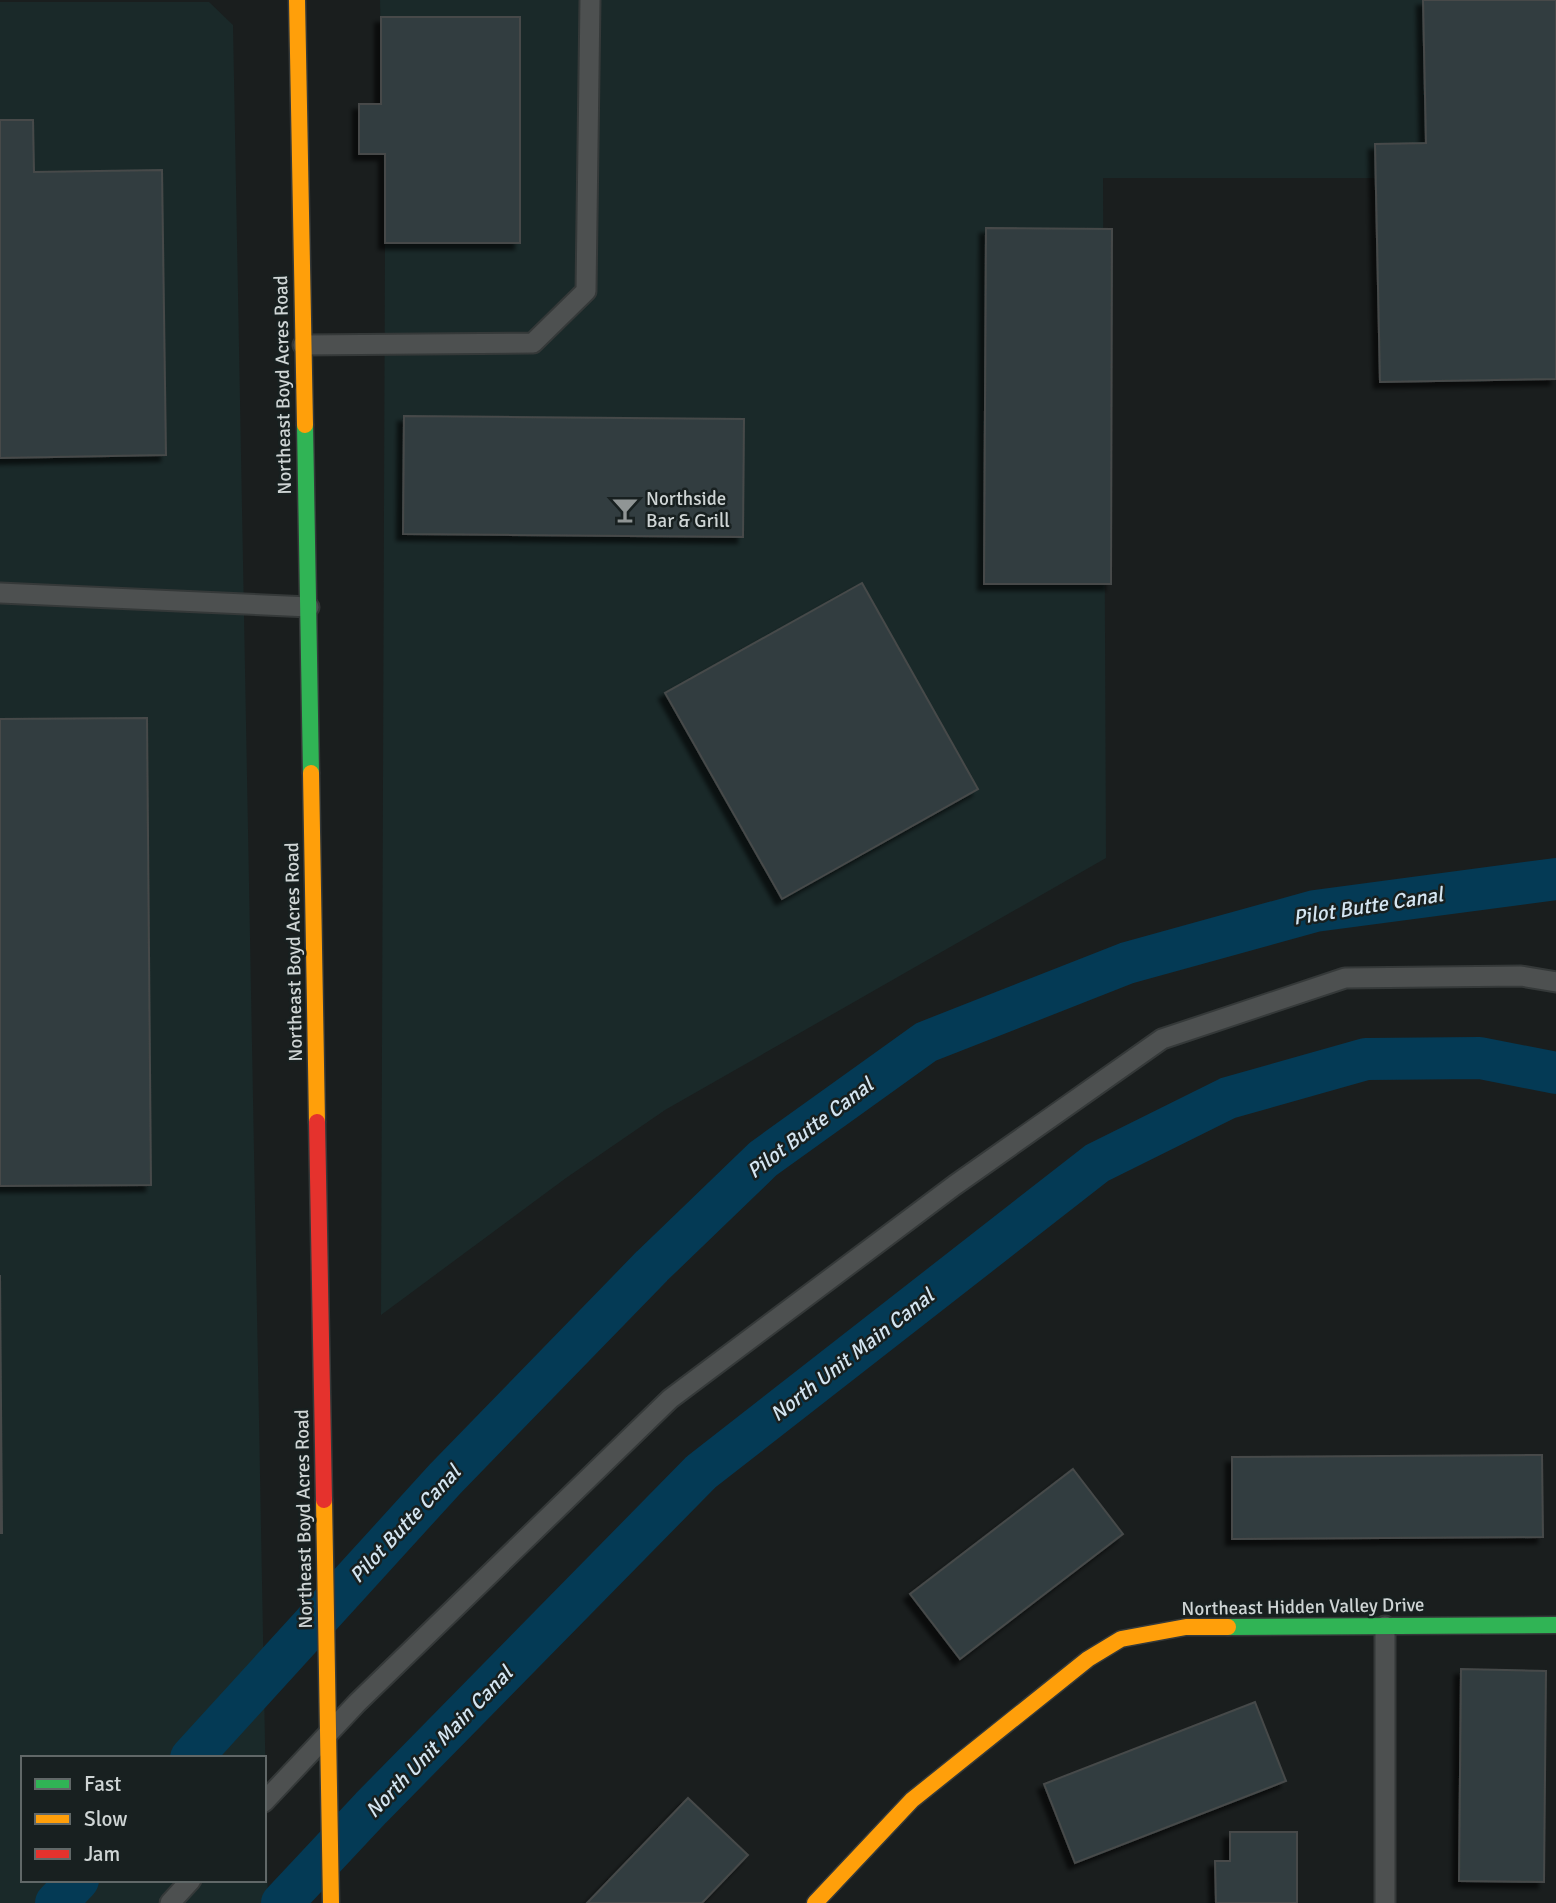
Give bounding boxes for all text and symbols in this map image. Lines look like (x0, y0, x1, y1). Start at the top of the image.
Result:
street label: Northeast Boyd Acres Road (269, 275, 297, 495)
place label: Northside Bar & Grill (646, 487, 730, 533)
bar icon: Northside Bar & Grill (610, 495, 640, 525)
street label: Northeast Boyd Acres Road (280, 842, 308, 1062)
water label: Pilot Butte Canal (1291, 881, 1447, 931)
water label: Pilot Butte Canal (742, 1071, 880, 1184)
water label: North Unit Main Canal (765, 1282, 941, 1427)
street label: Northeast Boyd Acres Road (290, 1409, 318, 1629)
water label: Pilot Butte Canal (344, 1458, 467, 1588)
street label: Northeast Hidden Valley Drive (1181, 1593, 1425, 1621)
water label: North Unit Main Canal (360, 1659, 519, 1823)
legend (21, 1756, 266, 1882)
text: Fast (84, 1771, 121, 1797)
text: Slow (84, 1806, 128, 1832)
text: Jam (84, 1841, 120, 1867)

